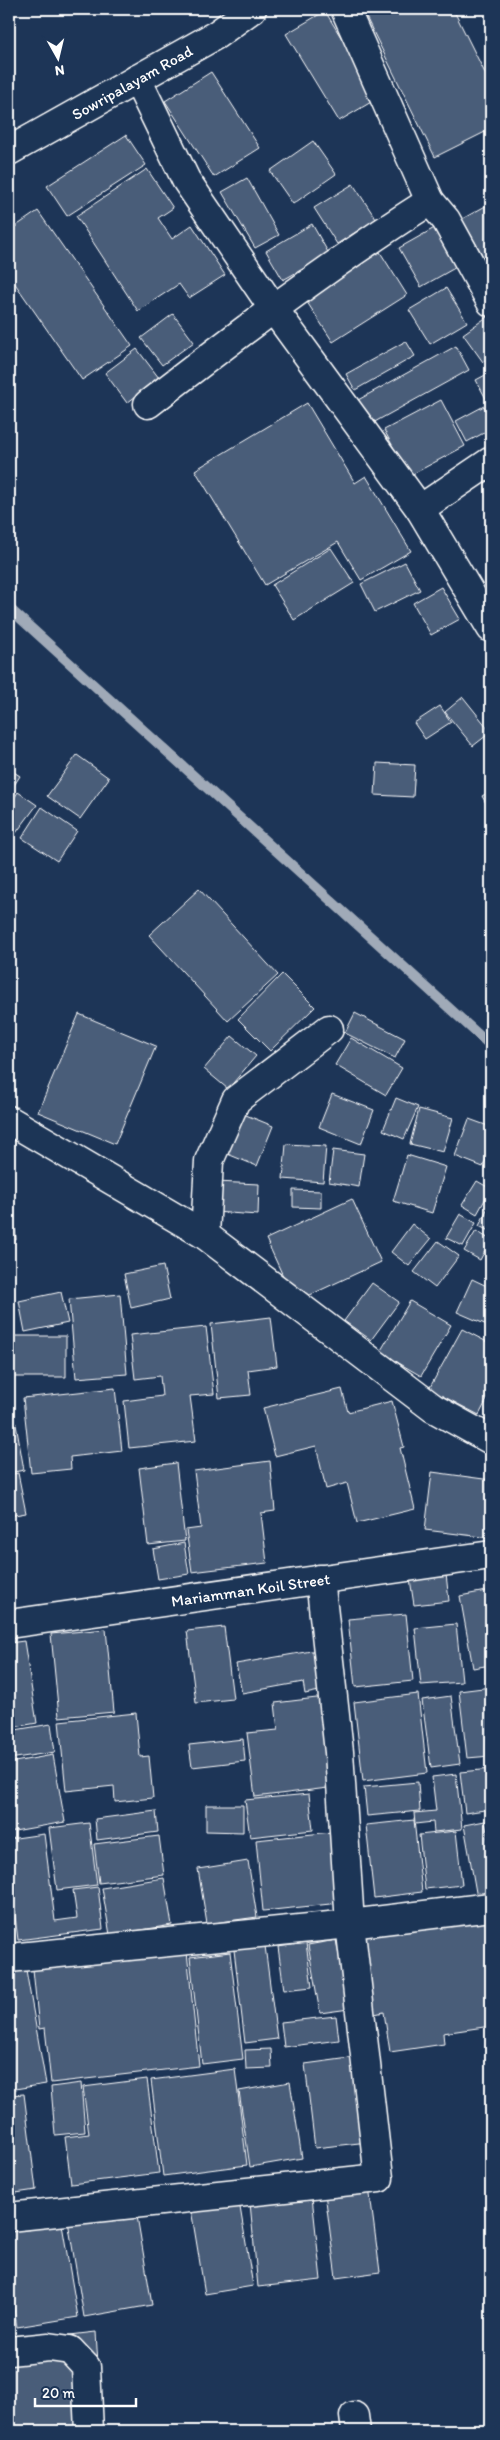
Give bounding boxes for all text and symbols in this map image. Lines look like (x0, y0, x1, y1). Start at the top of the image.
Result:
north arrow (32, 32, 82, 82)
street label: Sowripalayam Road (68, 41, 196, 123)
text: N (54, 61, 66, 79)
street label: Mariamman Koil Street (170, 1569, 331, 1610)
scale bar (35, 2375, 136, 2407)
text: 20 m (42, 2384, 76, 2402)

